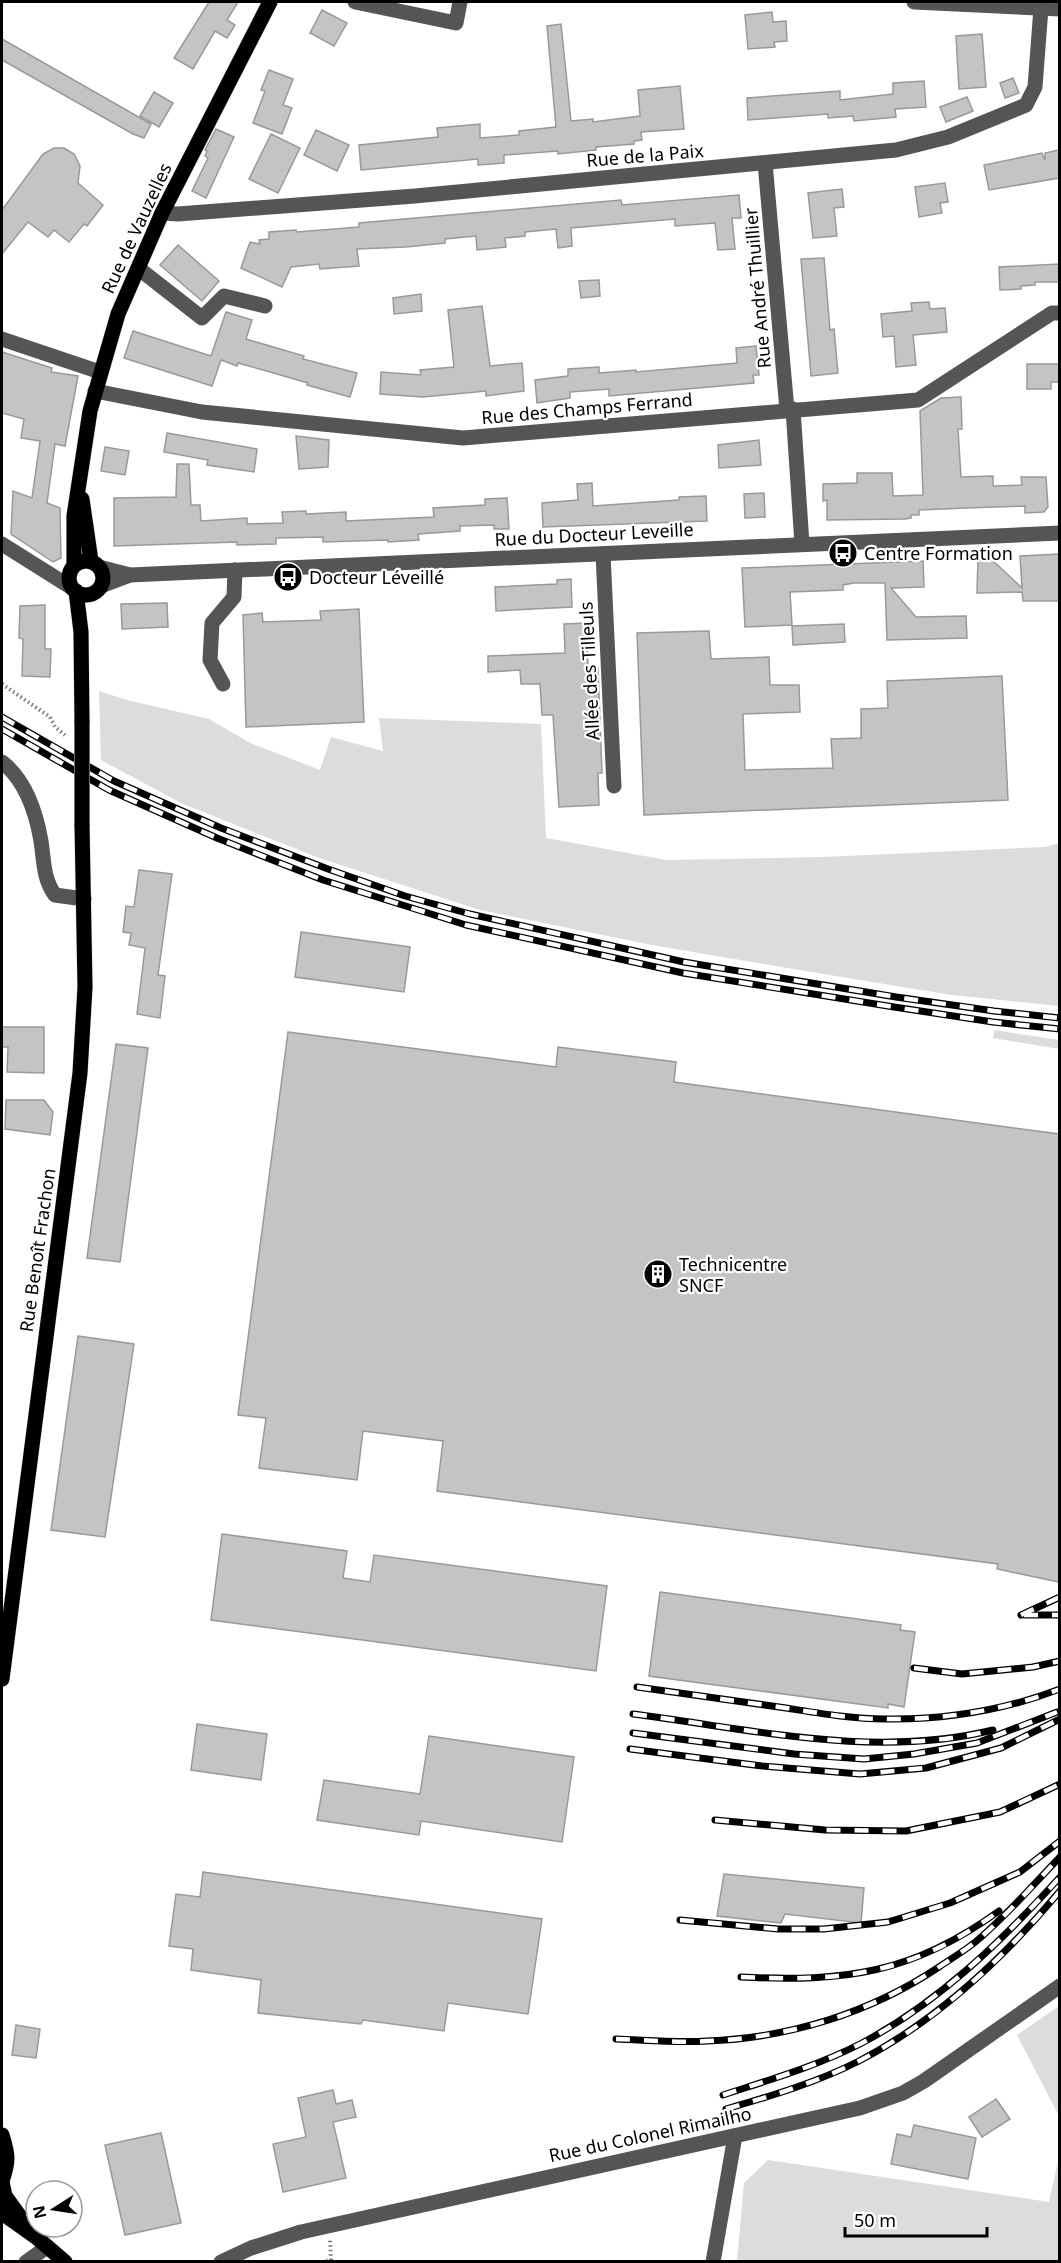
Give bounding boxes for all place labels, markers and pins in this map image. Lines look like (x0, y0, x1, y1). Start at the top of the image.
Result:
bus stop icon: Centre Formation (827, 537, 859, 569)
place label: Centre Formation (864, 541, 1013, 565)
bus stop icon: Docteur Léveillé (272, 561, 304, 593)
place label: Docteur Léveillé (309, 565, 444, 589)
place label: Technicentre SNCF (679, 1252, 787, 1297)
building icon: Technicentre SNCF (642, 1258, 674, 1290)

